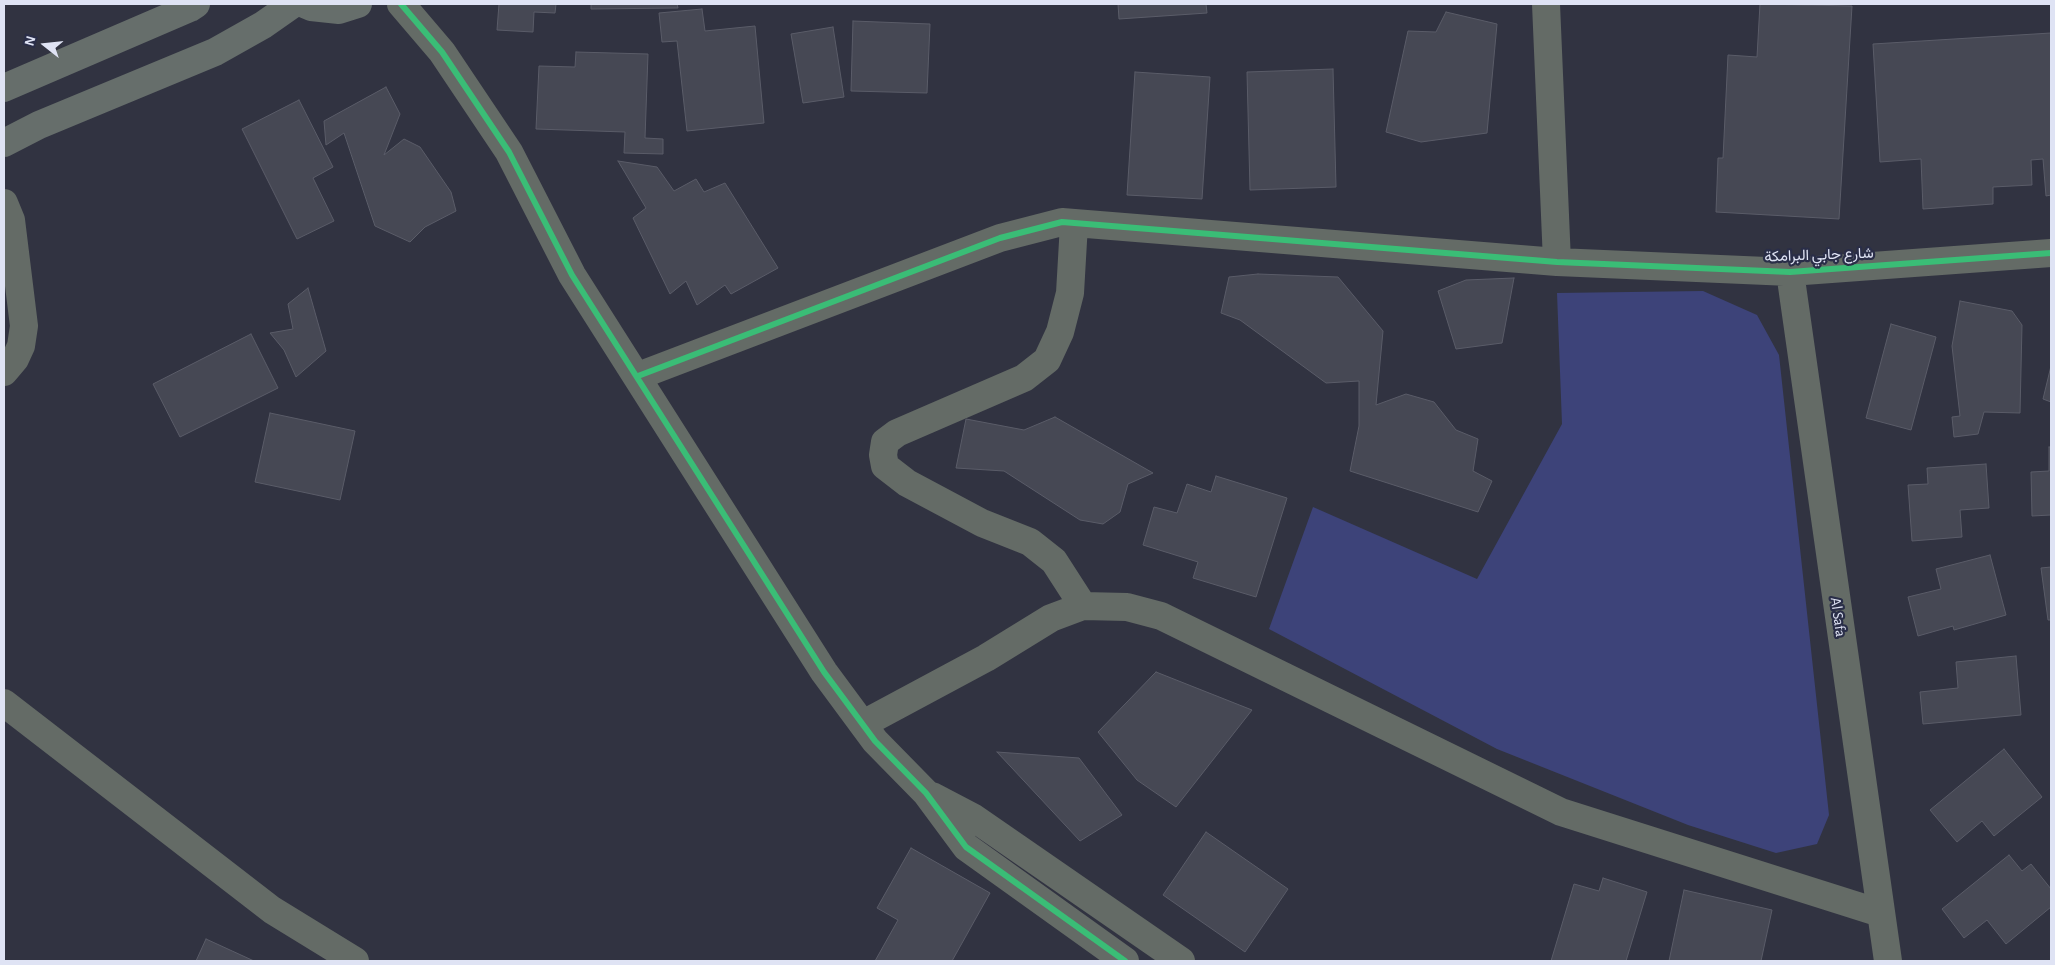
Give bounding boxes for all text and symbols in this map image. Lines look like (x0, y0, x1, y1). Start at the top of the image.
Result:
north arrow (20, 20, 70, 70)
text: N (23, 34, 39, 47)
street label: شارع جابي البرامكة (1764, 244, 1874, 266)
street label: Al Safa (1826, 596, 1850, 638)

